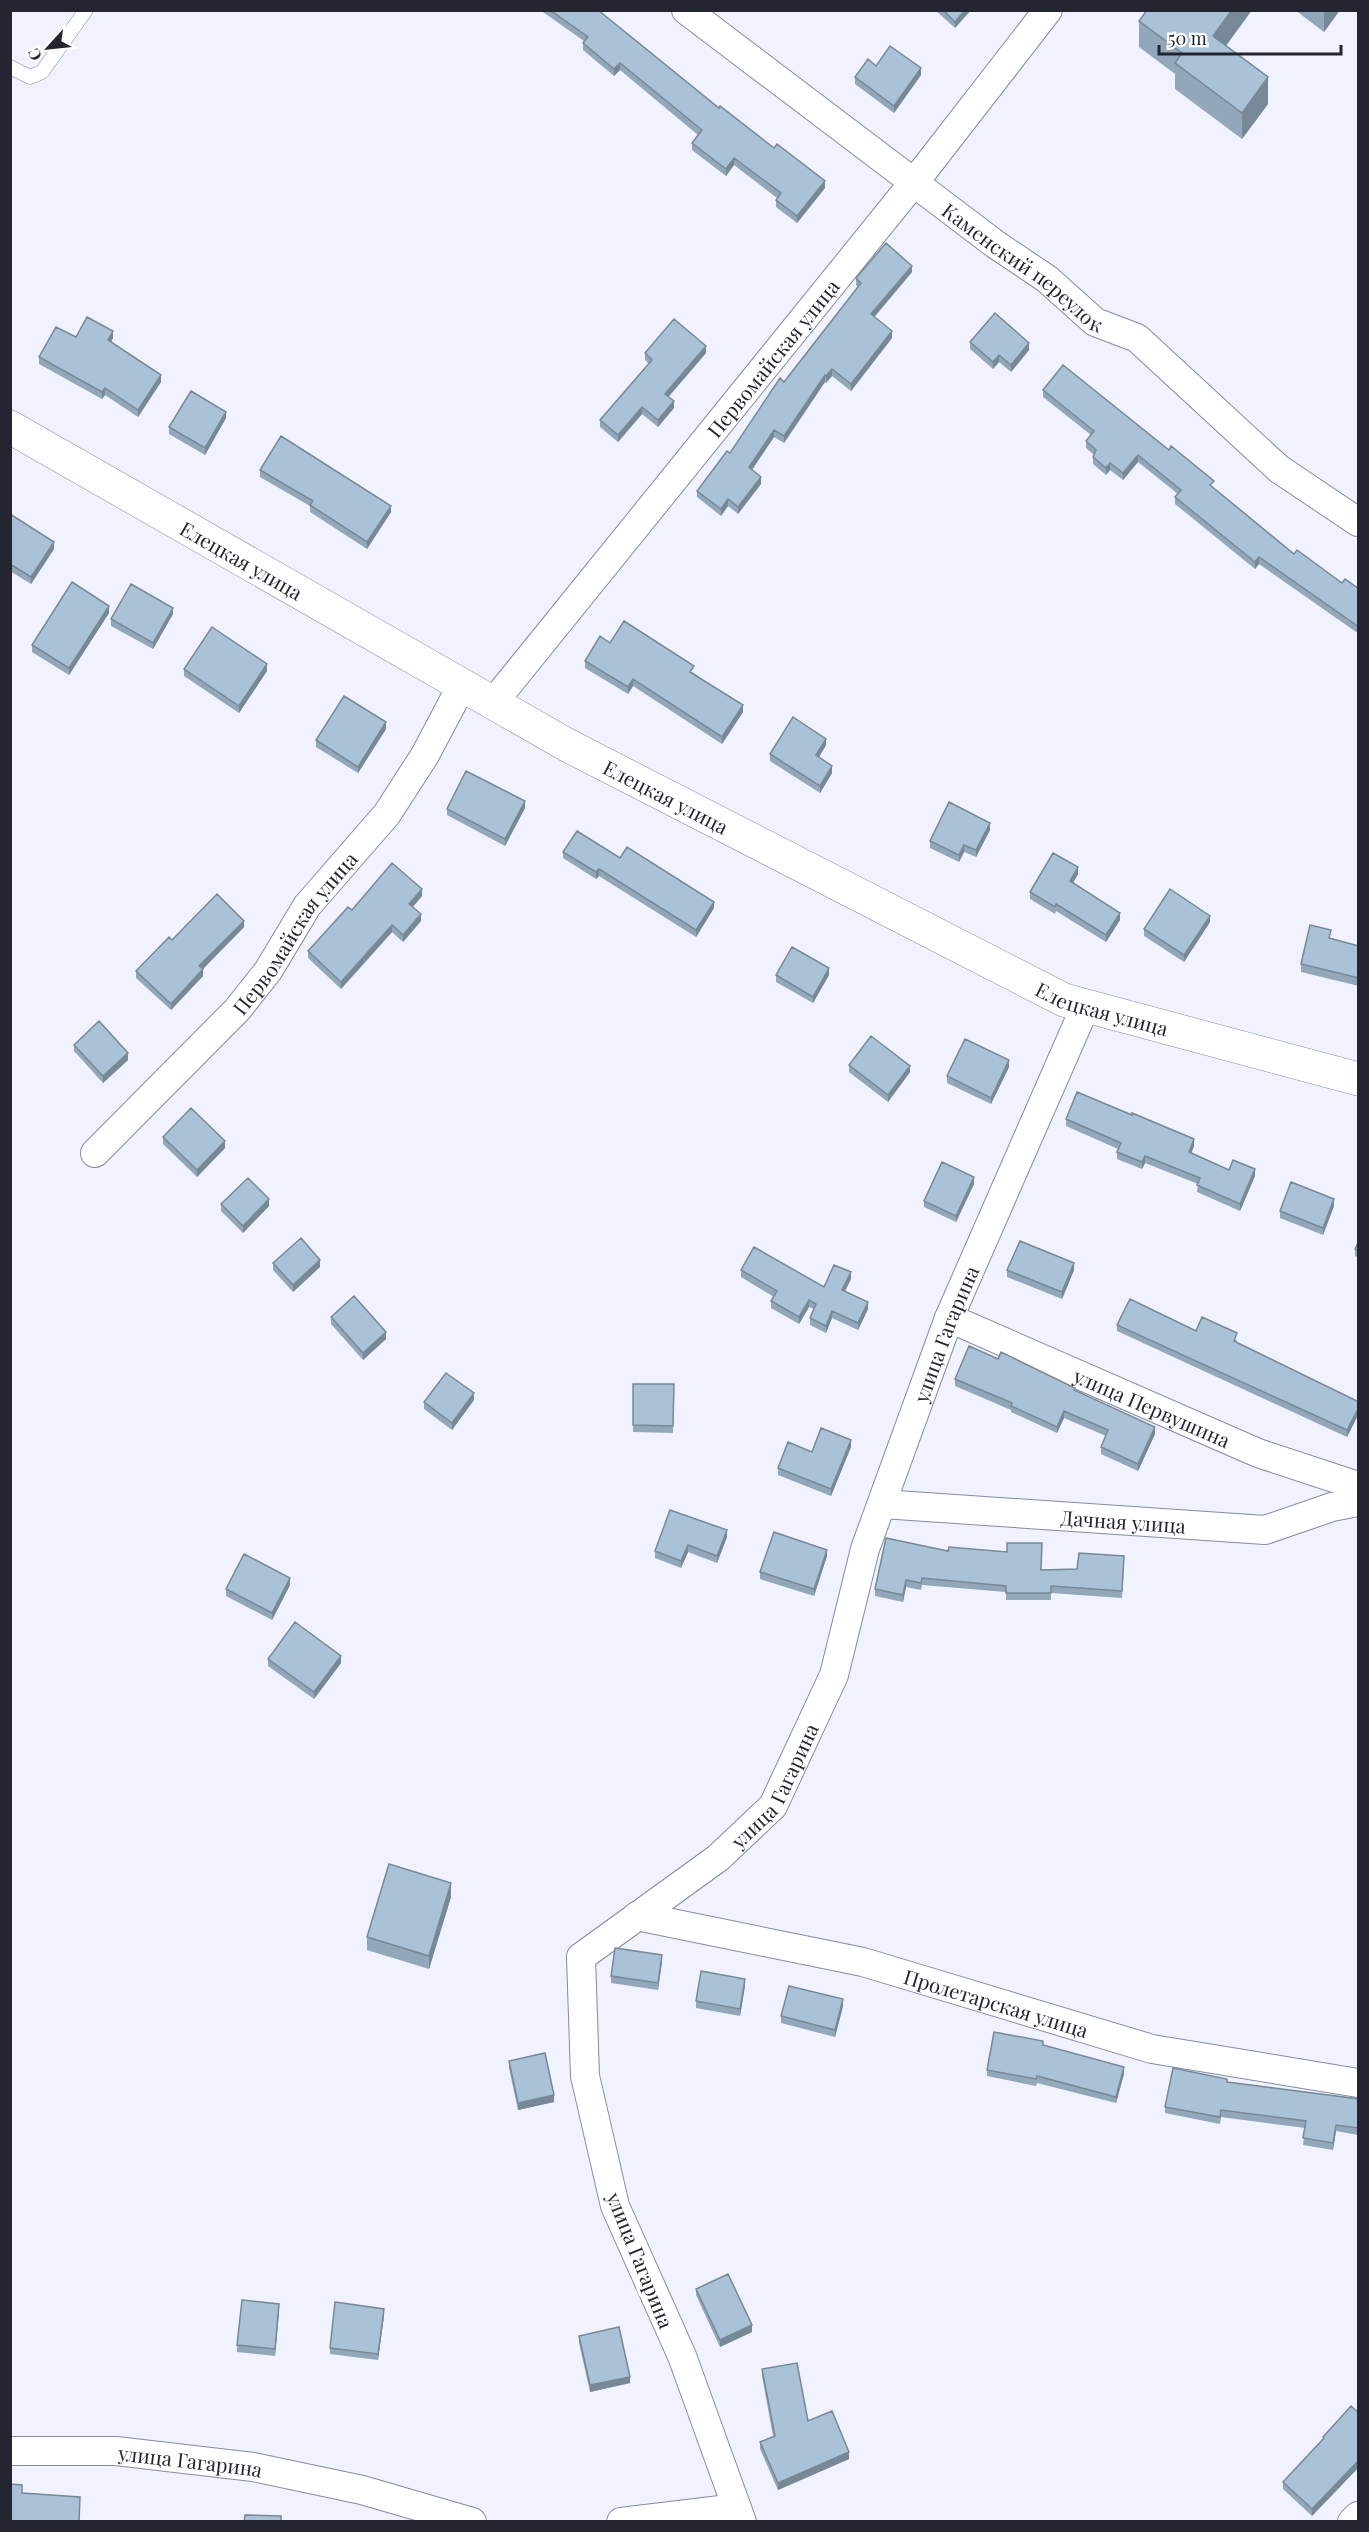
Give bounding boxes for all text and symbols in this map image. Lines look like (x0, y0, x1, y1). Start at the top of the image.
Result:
north arrow (18, 18, 78, 78)
scale bar (1159, 18, 1340, 56)
text: 50 m (1168, 26, 1207, 50)
text: С (22, 45, 46, 65)
street label: Каменский переулок (937, 196, 1108, 338)
street label: Первомайская улица (700, 273, 844, 442)
street label: Елецкая улица (176, 514, 308, 605)
street label: Елецкая улица (599, 753, 733, 839)
street label: Первомайская улица (225, 845, 362, 1020)
street label: Елецкая улица (1032, 975, 1171, 1041)
street label: улица Гагарина (906, 1261, 984, 1407)
street label: улица Первушина (1069, 1360, 1235, 1453)
street label: Дачная улица (1060, 1503, 1187, 1538)
street label: улица Гагарина (723, 1718, 823, 1854)
street label: Пролетарская улица (901, 1962, 1092, 2043)
street label: улица Гагарина (601, 2187, 681, 2332)
street label: улица Гагарина (116, 2438, 265, 2482)

